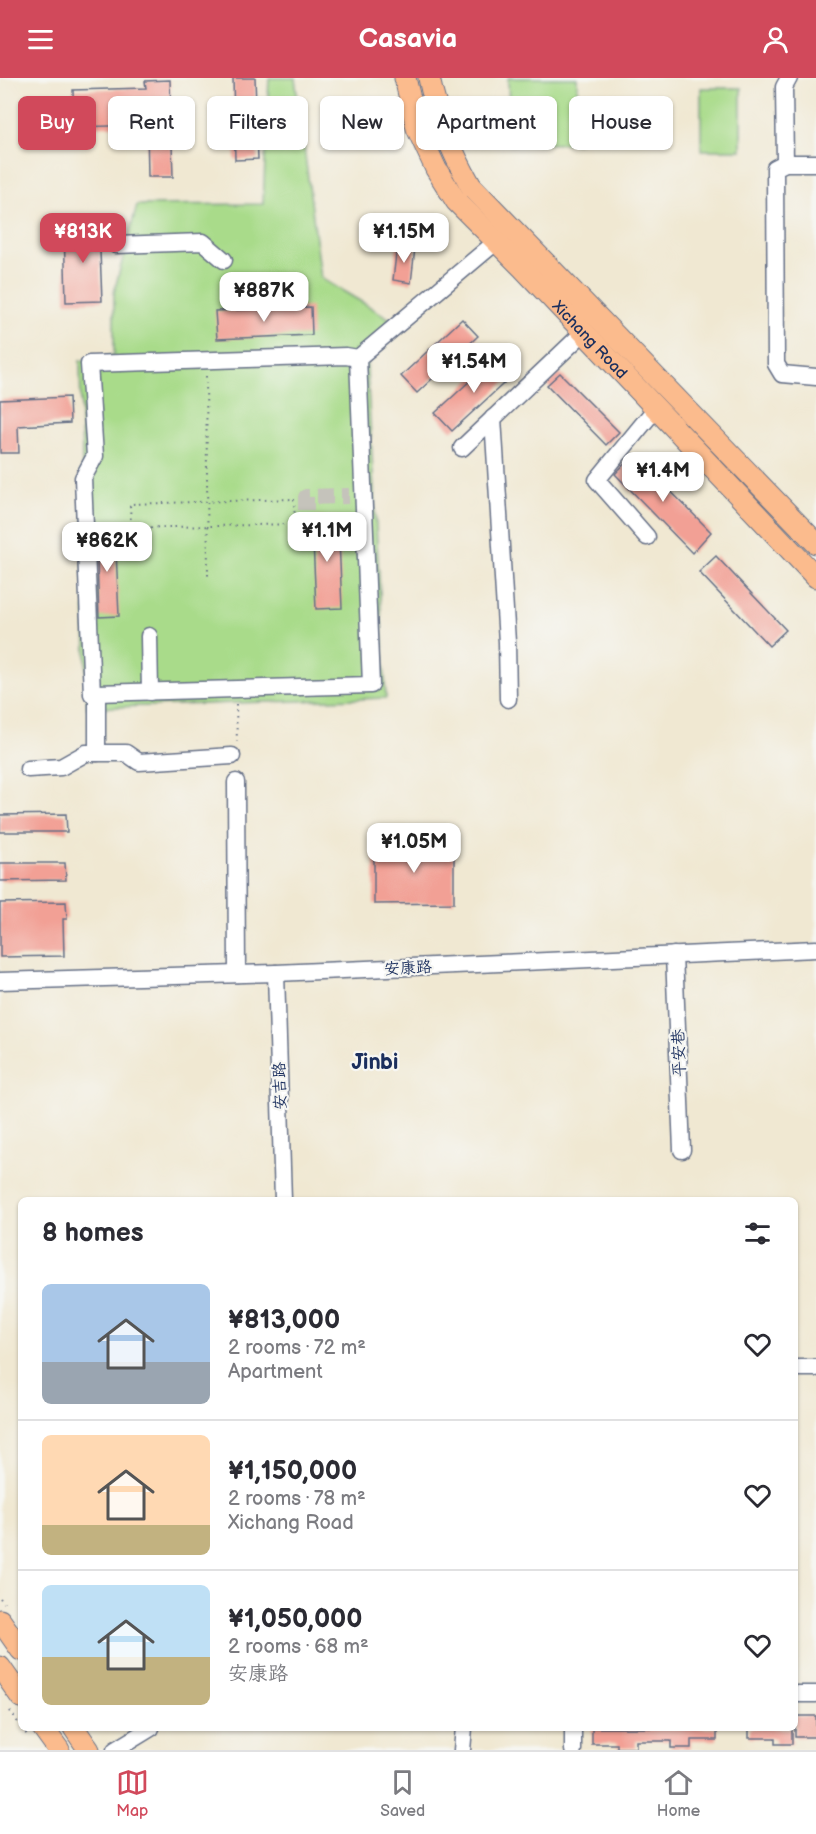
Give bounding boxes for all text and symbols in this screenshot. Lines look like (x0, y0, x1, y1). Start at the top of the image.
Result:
icon: menu (24, 23, 57, 56)
text: Casavia (359, 23, 457, 55)
icon: person (759, 23, 792, 56)
chip: Buy (18, 96, 96, 150)
chip: Rent (108, 96, 195, 150)
chip: Filters (207, 96, 308, 150)
chip: New (320, 96, 404, 150)
chip: Apartment (416, 96, 557, 150)
chip: House (569, 96, 673, 150)
pin: ¥813K (41, 213, 125, 264)
pin: ¥1.15M (355, 213, 453, 264)
text: ¥813K (54, 220, 112, 244)
text: ¥1.15M (373, 220, 435, 244)
pin: ¥887K (222, 272, 306, 323)
text: ¥887K (234, 279, 294, 303)
street label: Xichang Road (547, 296, 631, 383)
pin: ¥1.54M (425, 343, 523, 394)
text: ¥1.54M (441, 350, 507, 374)
pin: ¥1.4M (621, 452, 705, 503)
text: ¥1.4M (636, 459, 690, 483)
pin: ¥1.1M (285, 512, 369, 563)
text: ¥1.1M (302, 519, 352, 543)
pin: ¥862K (65, 522, 149, 573)
text: ¥862K (76, 529, 138, 553)
pin: ¥1.05M (365, 823, 463, 874)
text: ¥1.05M (381, 830, 447, 854)
street label: 安康路 (384, 958, 433, 979)
street label: 平安巷 (669, 1029, 690, 1077)
district label: Jinbi (352, 1049, 398, 1076)
street label: 安吉路 (270, 1062, 291, 1110)
icon: filters (741, 1217, 774, 1250)
text: 8 homes (42, 1218, 144, 1249)
text: ¥813,000 (228, 1305, 340, 1336)
icon: home (90, 1308, 162, 1380)
icon: heart (741, 1328, 774, 1361)
text: 2 rooms · 72 m² (228, 1336, 366, 1360)
text: Apartment (228, 1360, 323, 1384)
text: ¥1,150,000 (228, 1456, 357, 1487)
icon: home (90, 1459, 162, 1531)
icon: heart (741, 1479, 774, 1512)
text: 2 rooms · 78 m² (228, 1487, 366, 1511)
text: Xichang Road (228, 1511, 354, 1535)
text: ¥1,050,000 (228, 1604, 362, 1635)
icon: home (90, 1609, 162, 1681)
icon: heart (741, 1629, 774, 1662)
text: 2 rooms · 68 m² (228, 1635, 369, 1659)
text: 安康路 (228, 1662, 288, 1686)
tab: Map (116, 1766, 149, 1821)
tab: Saved (380, 1766, 425, 1821)
tab: Home (657, 1766, 700, 1821)

